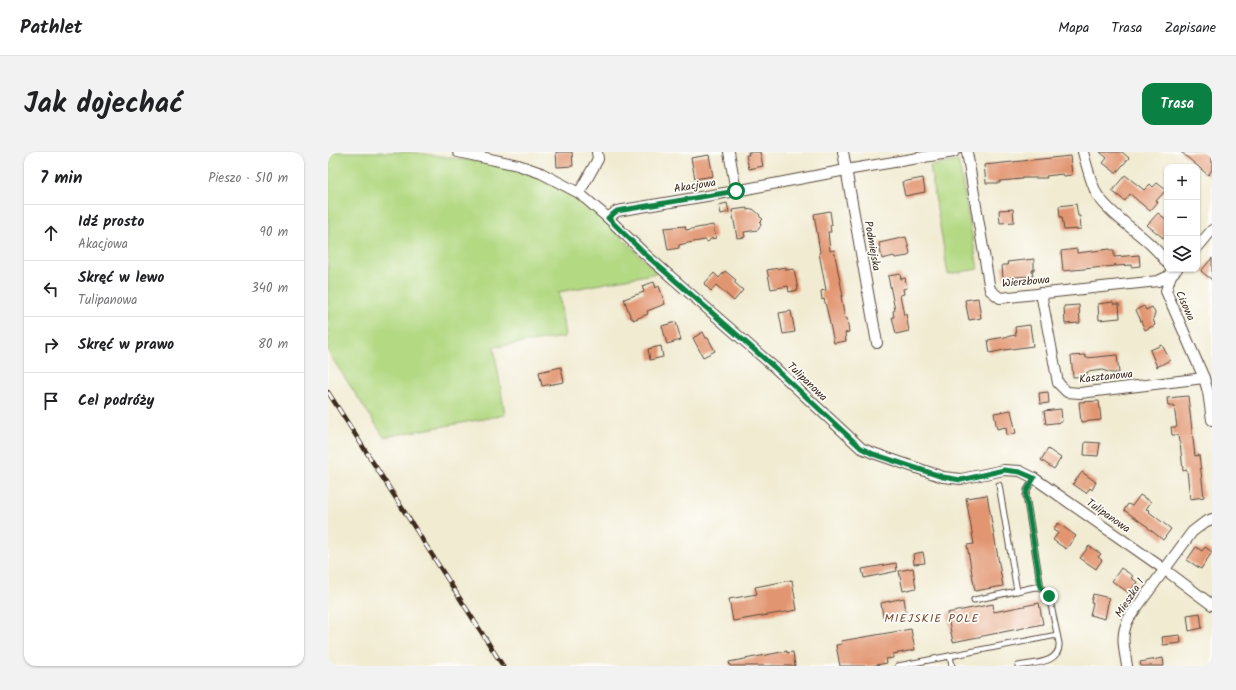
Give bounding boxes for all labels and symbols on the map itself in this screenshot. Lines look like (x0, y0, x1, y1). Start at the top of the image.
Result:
street label: Akacjowa (673, 174, 717, 198)
route start (727, 182, 745, 200)
street label: Podmiejska (859, 220, 885, 272)
street label: Wierzbowa (1001, 271, 1051, 293)
street label: Cisowa (1170, 288, 1200, 324)
street label: Tulipanowa (783, 358, 831, 406)
street label: Kasztanowa (1078, 365, 1134, 389)
street label: Tulipanowa (1082, 494, 1134, 538)
street label: Mieszka I (1110, 575, 1150, 621)
route end (1040, 587, 1058, 605)
district label: MIEJSKIE POLE (884, 609, 980, 628)

